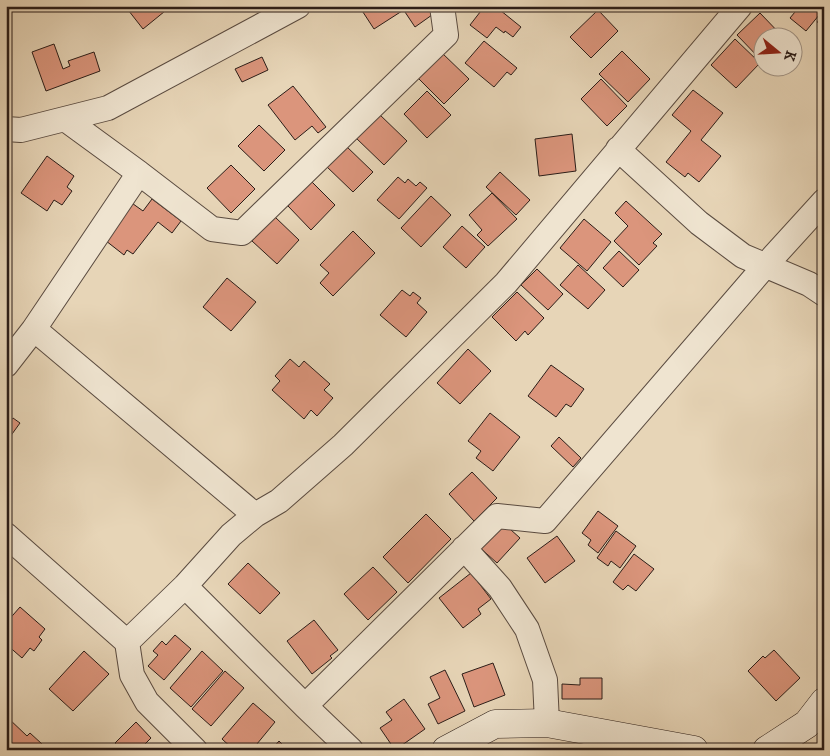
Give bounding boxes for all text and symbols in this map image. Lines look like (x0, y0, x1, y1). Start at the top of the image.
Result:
north arrow (752, 28, 802, 78)
text: K (779, 48, 799, 64)

